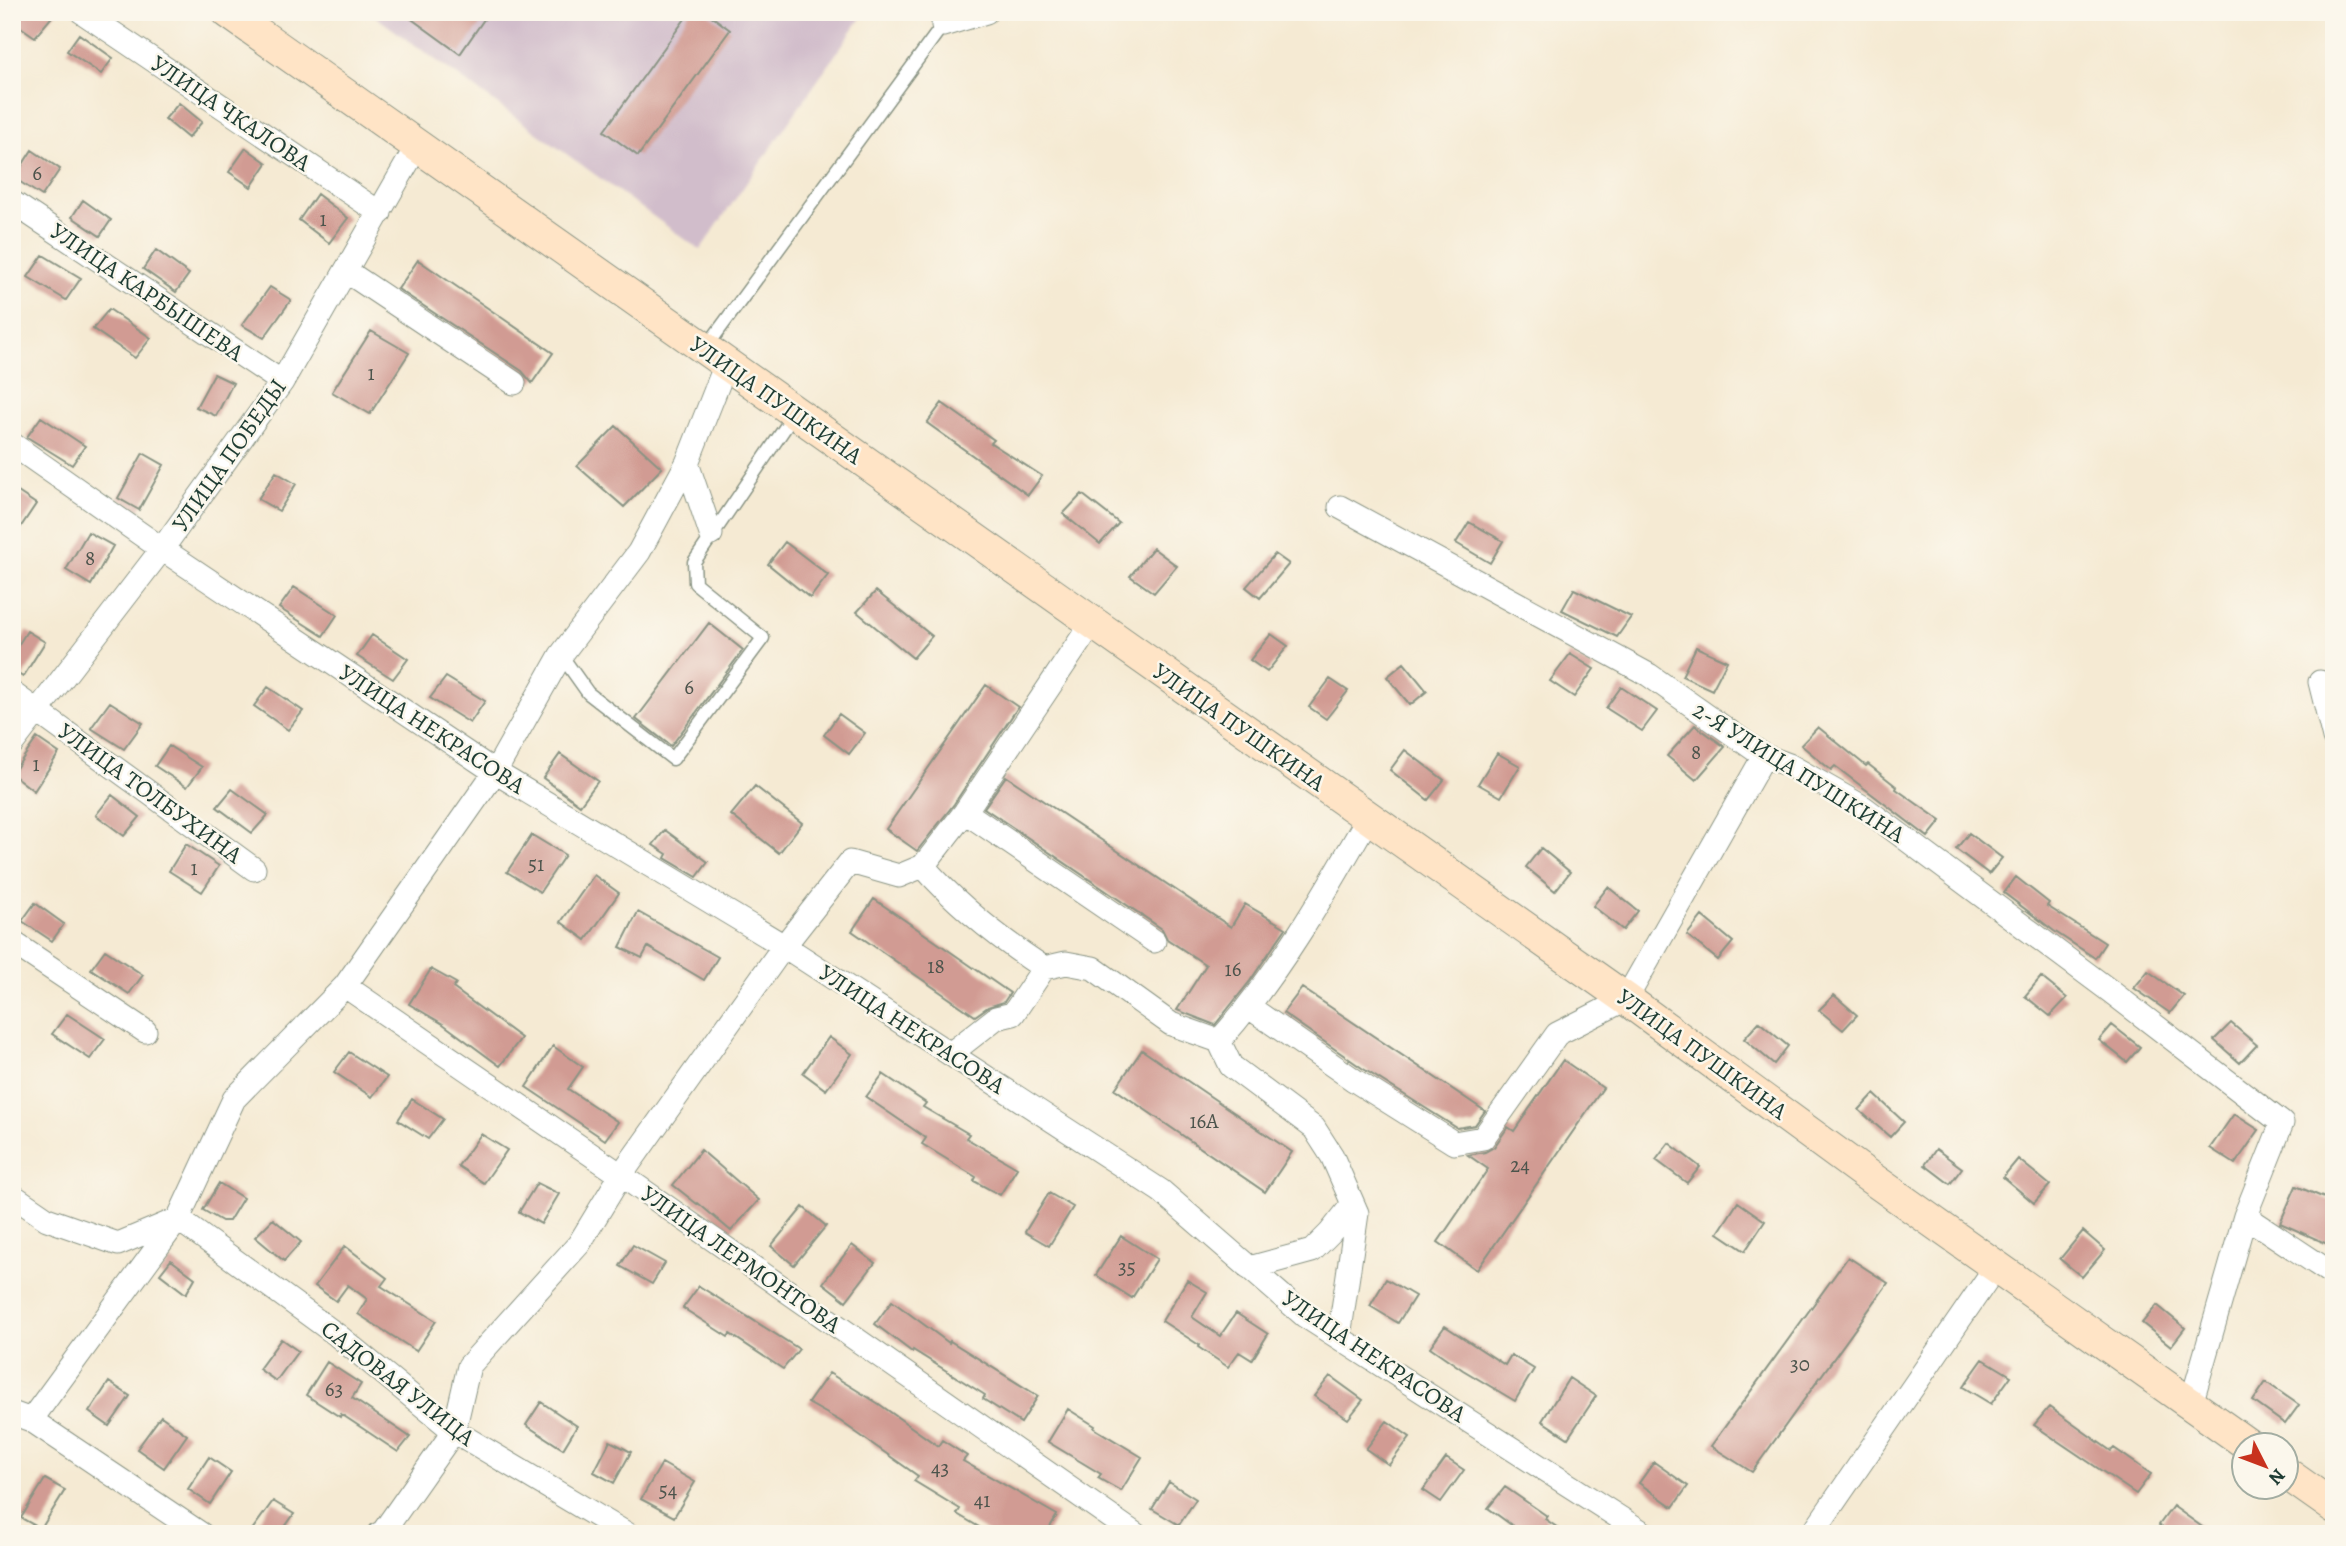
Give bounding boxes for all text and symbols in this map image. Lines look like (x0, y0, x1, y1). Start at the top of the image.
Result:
street label: УЛИЦА ЧКАЛОВА (145, 48, 318, 179)
house number: 6 (32, 159, 42, 187)
house number: 1 (319, 205, 327, 233)
street label: УЛИЦА КАРБЫШЕВА (44, 215, 251, 369)
street label: УЛИЦА ПУШКИНА (683, 328, 870, 472)
house number: 1 (367, 359, 375, 387)
street label: УЛИЦА ПОБЕДЫ (164, 372, 294, 538)
house number: 8 (85, 544, 95, 572)
street label: УЛИЦА ПУШКИНА (1146, 655, 1333, 799)
street label: УЛИЦА НЕКРАСОВА (333, 657, 532, 802)
house number: 6 (684, 673, 694, 701)
street label: 2-Я УЛИЦА ПУШКИНА (1687, 694, 1912, 851)
street label: УЛИЦА ТОЛБУХИНА (51, 715, 249, 871)
house number: 8 (1691, 738, 1701, 766)
house number: 1 (32, 750, 40, 778)
house number: 51 (528, 850, 544, 878)
house number: 1 (190, 854, 198, 882)
house number: 18 (927, 952, 945, 980)
house number: 16 (1225, 955, 1242, 983)
street label: УЛИЦА НЕКРАСОВА (813, 957, 1012, 1102)
street label: УЛИЦА ПУШКИНА (1610, 981, 1795, 1128)
house number: 16А (1189, 1107, 1219, 1135)
house number: 24 (1510, 1151, 1530, 1179)
street label: УЛИЦА ЛЕРМОНТОВА (635, 1178, 848, 1341)
house number: 35 (1118, 1253, 1136, 1281)
street label: УЛИЦА НЕКРАСОВА (1275, 1282, 1473, 1430)
street label: САДОВАЯ УЛИЦА (314, 1313, 482, 1454)
house number: 30 (1790, 1350, 1810, 1378)
house number: 63 (325, 1375, 343, 1403)
north arrow (2230, 1430, 2300, 1500)
house number: 43 (931, 1454, 949, 1482)
text: N (2262, 1463, 2291, 1491)
house number: 54 (659, 1476, 677, 1504)
house number: 41 (974, 1486, 990, 1514)

